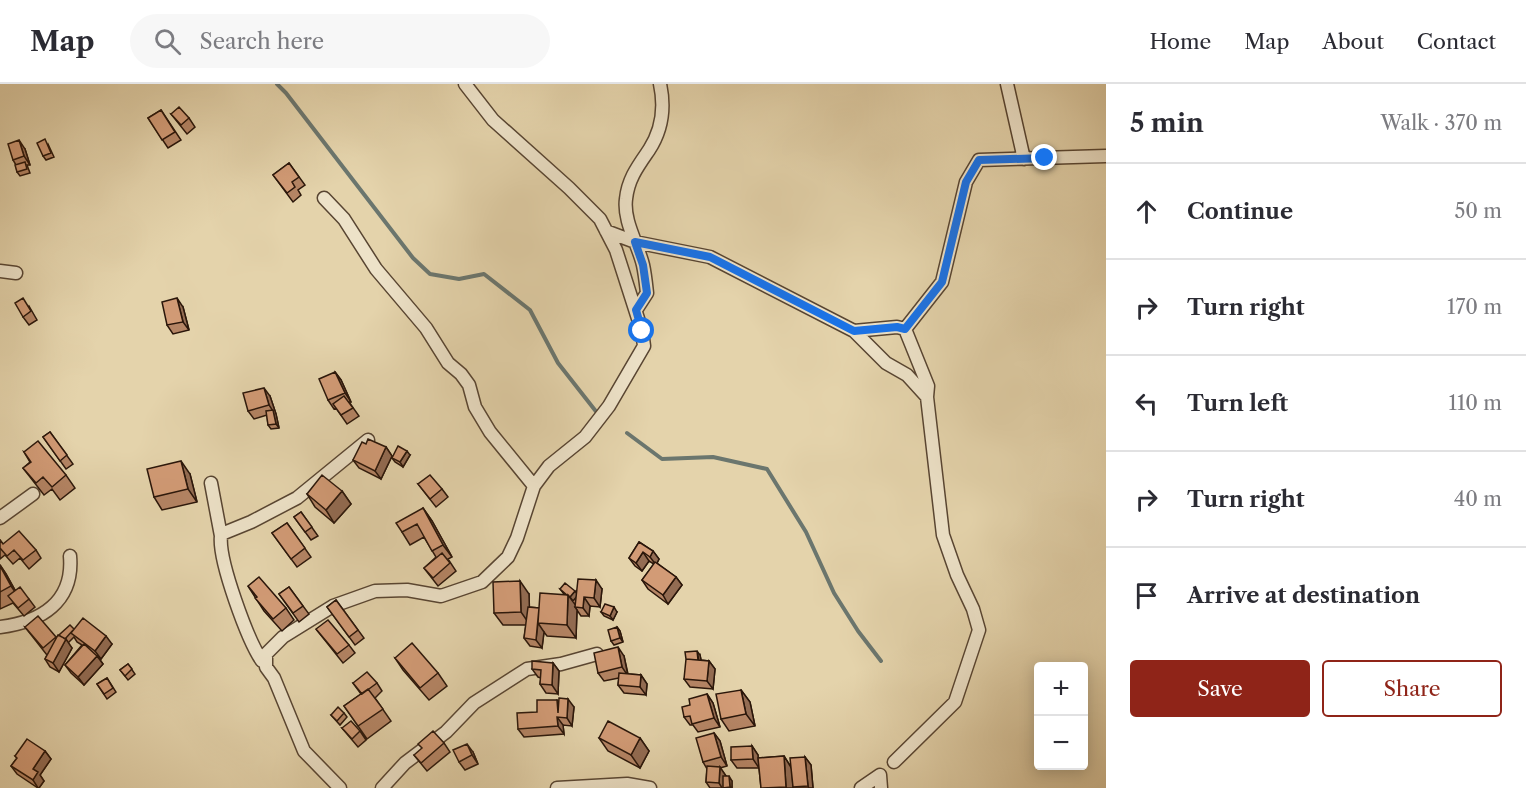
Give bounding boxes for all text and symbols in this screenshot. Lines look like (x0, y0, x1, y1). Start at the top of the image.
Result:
search box (130, 14, 550, 68)
text: Map (30, 24, 94, 58)
icon: search (151, 25, 184, 58)
text: Search here (199, 28, 324, 55)
text: Home (1150, 29, 1211, 54)
text: Map (1244, 29, 1289, 54)
text: About (1322, 29, 1384, 54)
text: Contact (1417, 29, 1496, 54)
text: 5 min (1130, 107, 1204, 139)
text: Walk · 370 m (1380, 111, 1502, 135)
route end (1031, 144, 1057, 170)
icon: ahead (1130, 195, 1163, 228)
text: Continue (1187, 198, 1293, 225)
text: 50 m (1455, 199, 1502, 223)
icon: right (1130, 291, 1163, 324)
text: Turn right (1187, 294, 1305, 321)
text: 170 m (1447, 295, 1502, 319)
route start (628, 317, 654, 343)
icon: left (1130, 387, 1163, 420)
text: Turn left (1187, 390, 1288, 417)
text: 110 m (1449, 391, 1502, 415)
icon: right (1130, 483, 1163, 516)
text: Turn right (1187, 486, 1305, 513)
text: 40 m (1454, 487, 1502, 511)
icon: arrive (1130, 579, 1163, 612)
text: Arrive at destination (1187, 582, 1420, 609)
button: Save (1130, 660, 1310, 717)
button: Share (1322, 660, 1502, 717)
map controls (1034, 662, 1088, 770)
button: + (1034, 662, 1088, 716)
button: − (1034, 716, 1088, 770)

